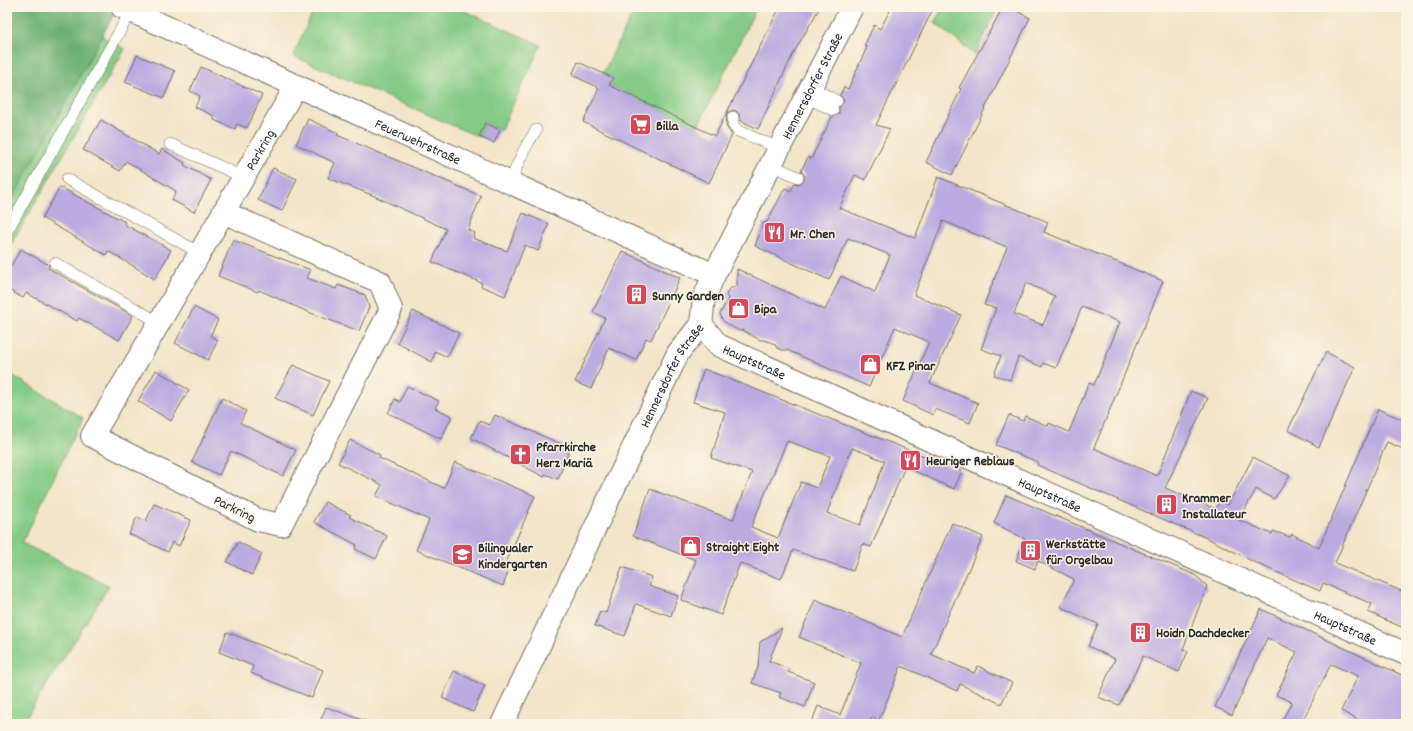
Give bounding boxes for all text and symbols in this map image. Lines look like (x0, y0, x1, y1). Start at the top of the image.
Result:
street label: Hennersdorfer Straße (778, 30, 849, 143)
supermarket icon: Billa (627, 112, 653, 138)
street label: Feuerwehrstraße (371, 115, 463, 171)
place label: Billa (656, 117, 680, 137)
street label: Parkring (242, 126, 281, 175)
restaurant icon: Mr. Chen (761, 220, 787, 246)
place label: Mr. Chen (790, 225, 835, 245)
building icon: Sunny Garden (623, 282, 649, 308)
place label: Sunny Garden (652, 287, 725, 307)
shop icon: Bipa (726, 295, 752, 321)
place label: Bipa (754, 300, 778, 320)
street label: Hennersdorfer Straße (636, 320, 710, 431)
street label: Hauptstraße (719, 340, 788, 386)
shop icon: KFZ Pinar (858, 352, 884, 378)
place label: KFZ Pinar (886, 357, 936, 377)
place label: Pfarrkirche Herz Mariä (536, 438, 596, 474)
church icon: Pfarrkirche Herz Mariä (508, 441, 534, 467)
restaurant icon: Heuriger Reblaus (898, 447, 924, 473)
place label: Heuriger Reblaus (926, 452, 1015, 472)
street label: Hauptstraße (1014, 473, 1084, 519)
place label: Krammer Installateur (1182, 489, 1247, 525)
street label: Parkring (210, 491, 258, 528)
building icon: Krammer Installateur (1153, 492, 1179, 518)
shop icon: Straight Eight (678, 533, 704, 559)
place label: Werkstätte für Orgelbau (1045, 535, 1113, 571)
place label: Straight Eight (706, 538, 780, 558)
building icon: Werkstätte für Orgelbau (1018, 538, 1044, 564)
place label: Bilingualer Kindergarten (478, 539, 548, 575)
school or university icon: Bilingualer Kindergarten (449, 542, 475, 568)
street label: Hauptstraße (1310, 606, 1379, 652)
building icon: Hoidn Dachdecker (1128, 619, 1154, 645)
place label: Hoidn Dachdecker (1156, 624, 1250, 644)

